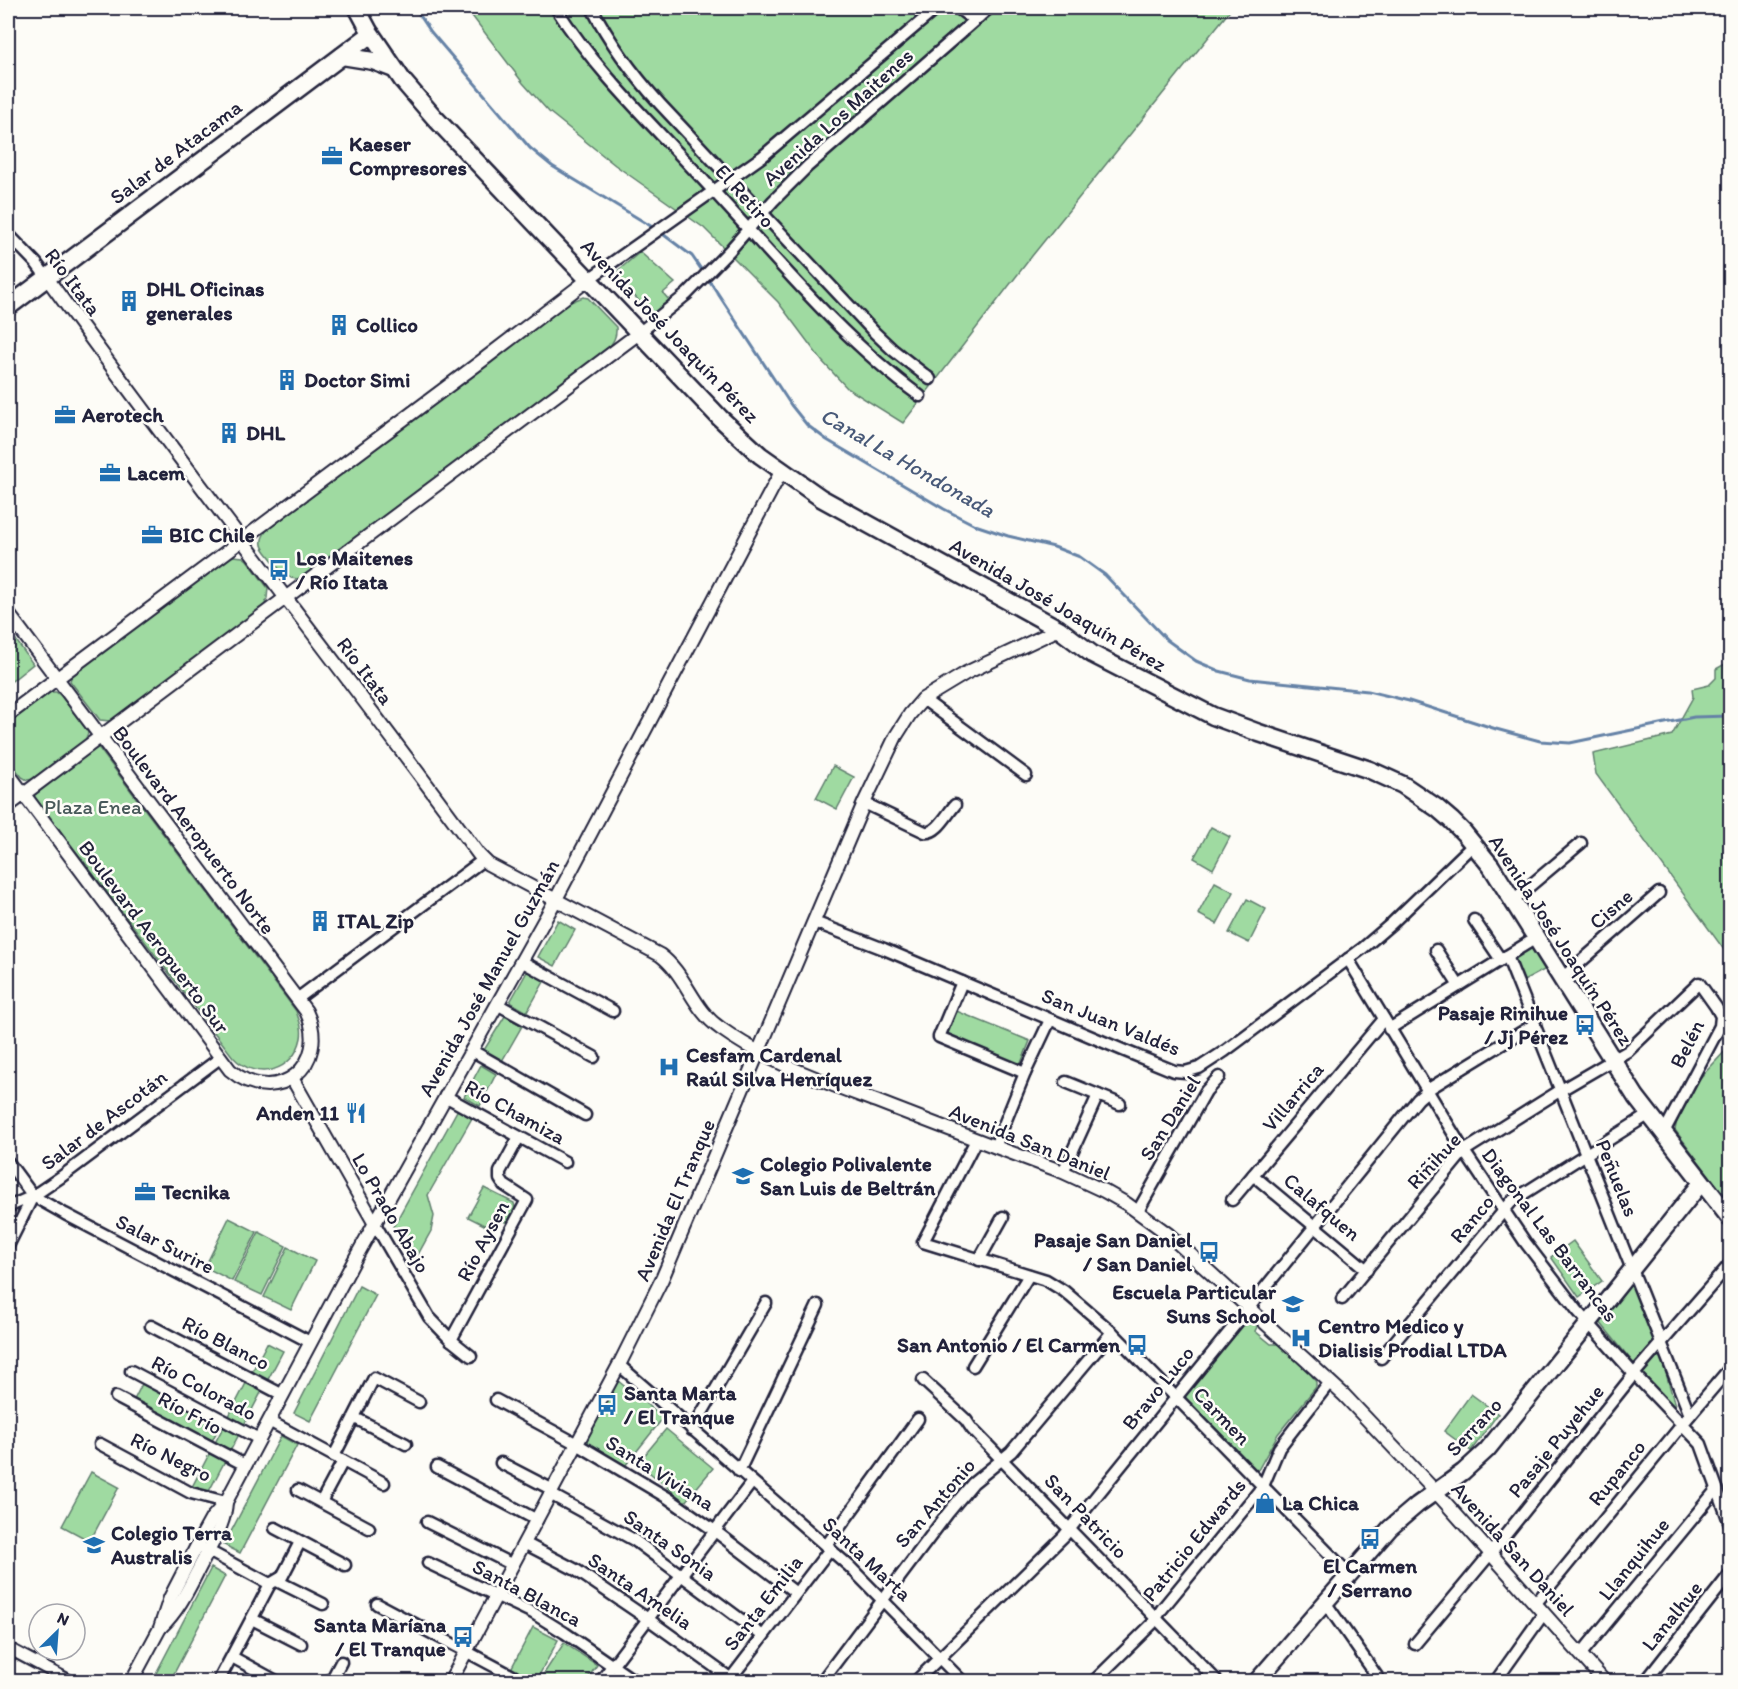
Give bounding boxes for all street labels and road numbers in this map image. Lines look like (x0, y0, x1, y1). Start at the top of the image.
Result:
street label: Avenida Los Maitenes (757, 43, 918, 191)
street label: Salar de Atacama (105, 94, 247, 209)
street label: El Retiro (710, 159, 780, 233)
street label: Avenida José Joaquín Pérez (576, 233, 765, 428)
street label: Río Itata (40, 243, 107, 321)
street label: Avenida José Joaquín Pérez (945, 532, 1171, 677)
street label: Río Itata (332, 632, 399, 710)
street label: Boulevard Aeropuerto Norte (108, 721, 281, 939)
street label: Avenida José Joaquín Pérez (1484, 830, 1639, 1050)
street label: Boulevard Aeropuerto Sur (74, 835, 236, 1039)
street label: Avenida José Manuel Guzmán (413, 855, 564, 1101)
street label: Cisne (1584, 883, 1638, 934)
street label: San Juan Valdés (1038, 982, 1184, 1061)
street label: Belén (1664, 1015, 1709, 1072)
street label: Villarrica (1257, 1057, 1329, 1136)
street label: Salar de Ascotán (36, 1064, 172, 1175)
street label: San Daniel (1134, 1071, 1205, 1165)
street label: Río Chamiza (460, 1074, 570, 1150)
street label: Avenida San Daniel (946, 1098, 1115, 1185)
street label: Avenida El Tranque (629, 1115, 720, 1285)
street label: Riñihue (1401, 1127, 1466, 1194)
street label: Peñuelas (1591, 1136, 1644, 1220)
street label: Diagonal Las Barrancas (1477, 1143, 1624, 1327)
street label: Lo Prado Abajo (347, 1148, 436, 1277)
street label: Calafquen (1279, 1167, 1366, 1246)
street label: Ranco (1444, 1189, 1499, 1248)
street label: Río Aysen (451, 1196, 514, 1285)
street label: Salar Surire (112, 1208, 219, 1279)
street label: Río Blanco (178, 1310, 274, 1375)
street label: Bravo Luco (1116, 1341, 1199, 1435)
street label: Río Colorado (147, 1349, 261, 1426)
street label: Pasaje Puyehue (1502, 1379, 1609, 1502)
street label: Carmen (1189, 1381, 1256, 1450)
street label: Río Frío (154, 1385, 226, 1440)
street label: Serrano (1440, 1392, 1507, 1461)
street label: Río Negro (127, 1426, 216, 1487)
street label: Santa Viviana (601, 1429, 719, 1516)
street label: Rupanco (1583, 1435, 1651, 1511)
street label: San Antonio (889, 1453, 980, 1553)
street label: San Patricio (1039, 1468, 1133, 1564)
street label: Patricio Edwards (1136, 1473, 1251, 1606)
street label: Avenida San Daniel (1447, 1476, 1580, 1621)
street label: Santa Sonia (619, 1503, 722, 1586)
street label: Santa Marta (818, 1511, 917, 1606)
street label: Llanquihue (1593, 1512, 1675, 1605)
street label: Santa Amelia (583, 1547, 697, 1635)
street label: Santa Emilia (718, 1550, 807, 1655)
street label: Santa Blanca (468, 1553, 586, 1632)
street label: Lanalhue (1636, 1576, 1707, 1656)

